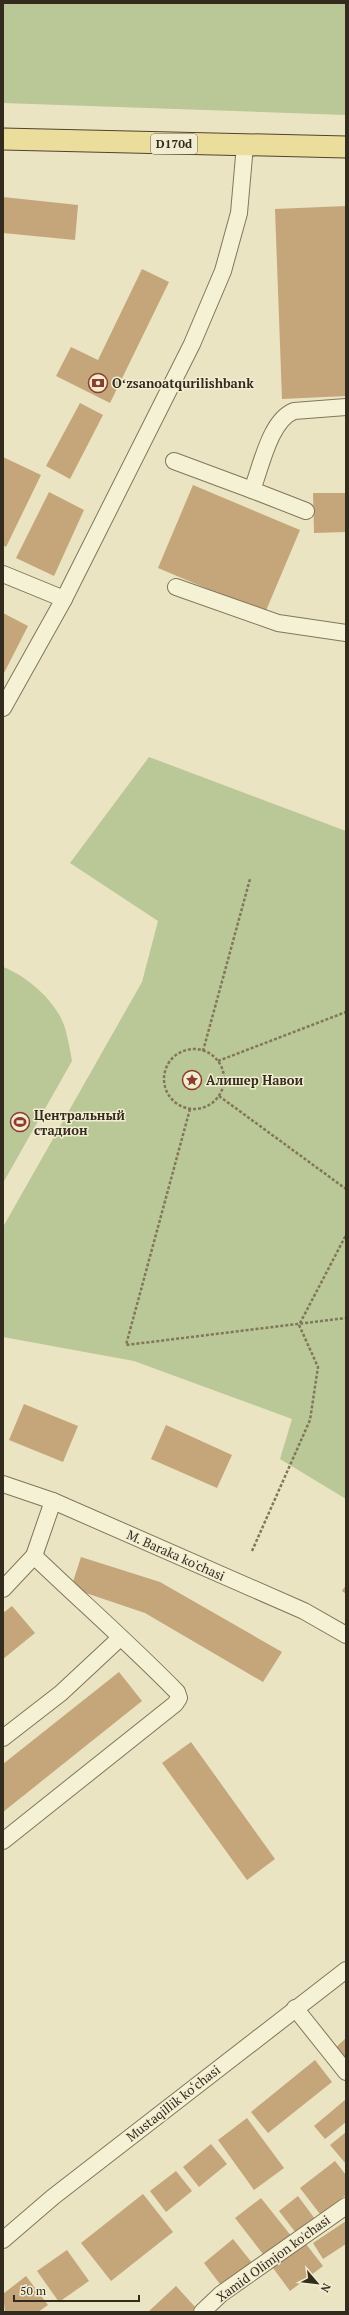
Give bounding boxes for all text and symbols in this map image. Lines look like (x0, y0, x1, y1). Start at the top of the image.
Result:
road number: D170d (151, 134, 197, 154)
bank icon: Oʻzsanoatqurilishbank (87, 372, 109, 394)
place label: Oʻzsanoatqurilishbank (112, 374, 254, 392)
place icon: Алишер Навои (181, 1069, 203, 1091)
place label: Алишер Навои (206, 1071, 304, 1089)
place label: Центральный стадион (34, 1106, 125, 1139)
sports icon: Центральный стадион (9, 1111, 31, 1133)
street label: M. Baraka ko'chasi (124, 1525, 228, 1585)
street label: Mustaqillik ko‘chasi (122, 2061, 224, 2145)
street label: Xamid Olimjon ko'chasi (212, 2211, 334, 2305)
north arrow (297, 2263, 337, 2303)
scale bar (14, 2277, 139, 2303)
text: N (317, 2281, 334, 2295)
text: 50 m (20, 2283, 47, 2298)

